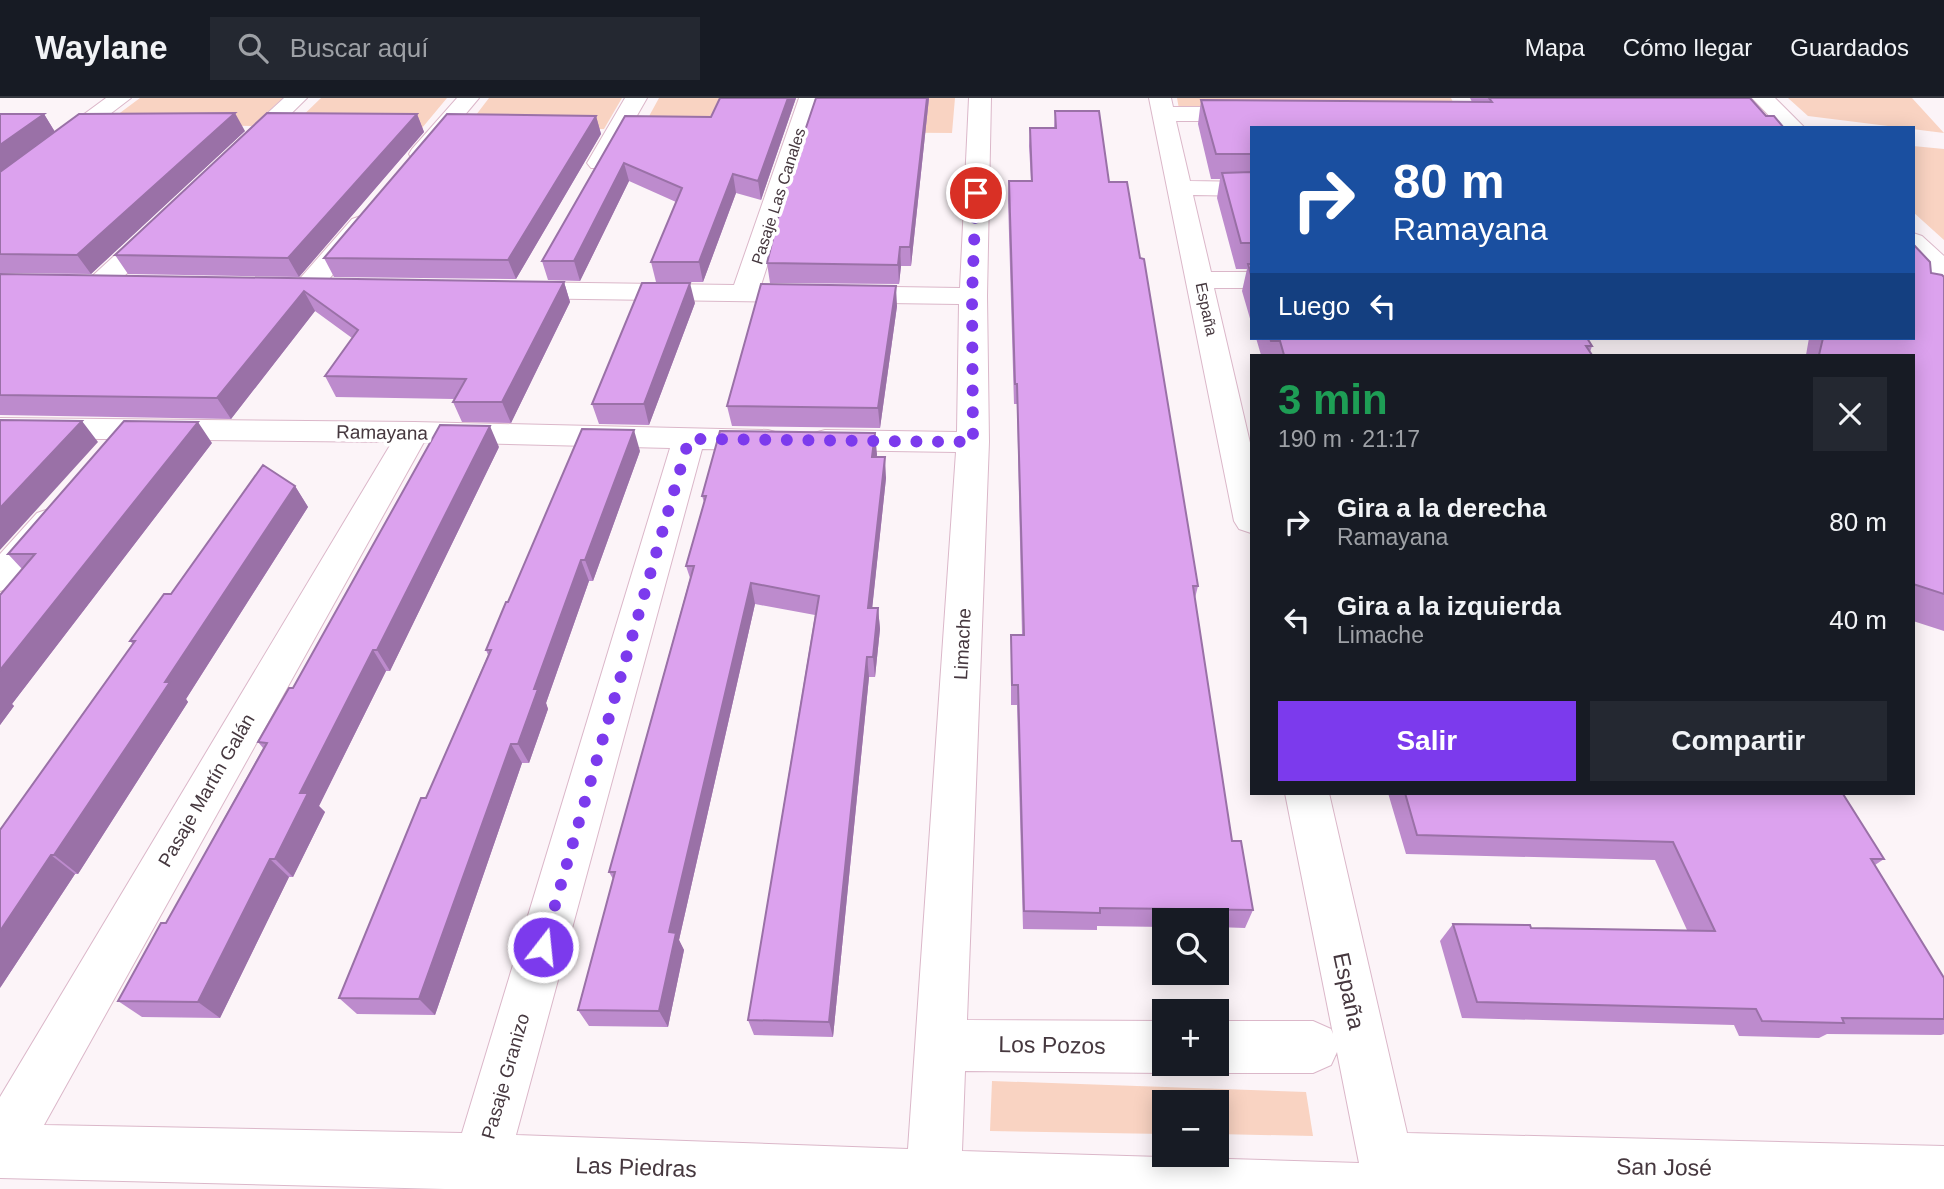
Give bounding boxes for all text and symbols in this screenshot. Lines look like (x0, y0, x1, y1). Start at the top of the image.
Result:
search box (210, 17, 700, 80)
text: Waylane (35, 29, 168, 66)
icon: search (234, 29, 272, 67)
text: Buscar aquí (290, 33, 428, 63)
text: Mapa (1525, 34, 1585, 61)
text: Cómo llegar (1623, 34, 1752, 61)
text: Guardados (1790, 34, 1909, 61)
street label: Pasaje Las Canales (748, 126, 809, 266)
icon: right (1278, 154, 1369, 245)
text: 80 m (1393, 154, 1505, 208)
pin (946, 163, 1006, 223)
icon: arrive (957, 174, 995, 212)
text: Ramayana (1393, 211, 1548, 247)
street label: España (1193, 281, 1220, 338)
icon: left (1364, 287, 1402, 325)
text: Luego (1278, 291, 1350, 321)
text: 3 min (1278, 376, 1388, 423)
button: close (1813, 377, 1887, 451)
street label: Ramayana (336, 421, 429, 444)
text: 190 m · 21:17 (1278, 426, 1420, 452)
text: Gira a la derecha (1337, 493, 1547, 523)
icon: right (1278, 503, 1316, 541)
text: 80 m (1829, 507, 1887, 537)
text: Ramayana (1337, 524, 1448, 550)
text: Gira a la izquierda (1337, 591, 1561, 621)
icon: left (1278, 601, 1316, 639)
text: 40 m (1829, 605, 1887, 635)
street label: Limache (950, 608, 975, 680)
text: Limache (1337, 622, 1424, 648)
button: Salir (1278, 701, 1576, 781)
button: Compartir (1590, 701, 1887, 781)
street label: Pasaje Martín Galán (154, 710, 259, 870)
map controls (1152, 908, 1229, 1167)
button: search (1152, 908, 1229, 985)
position arrow (506, 910, 580, 984)
street label: España (1328, 950, 1370, 1032)
button: + (1152, 999, 1229, 1076)
street label: Pasaje Granizo (477, 1011, 533, 1141)
street label: Los Pozos (998, 1031, 1106, 1059)
button: − (1152, 1090, 1229, 1167)
street label: Las Piedras (575, 1152, 697, 1182)
street label: San José (1616, 1153, 1712, 1181)

